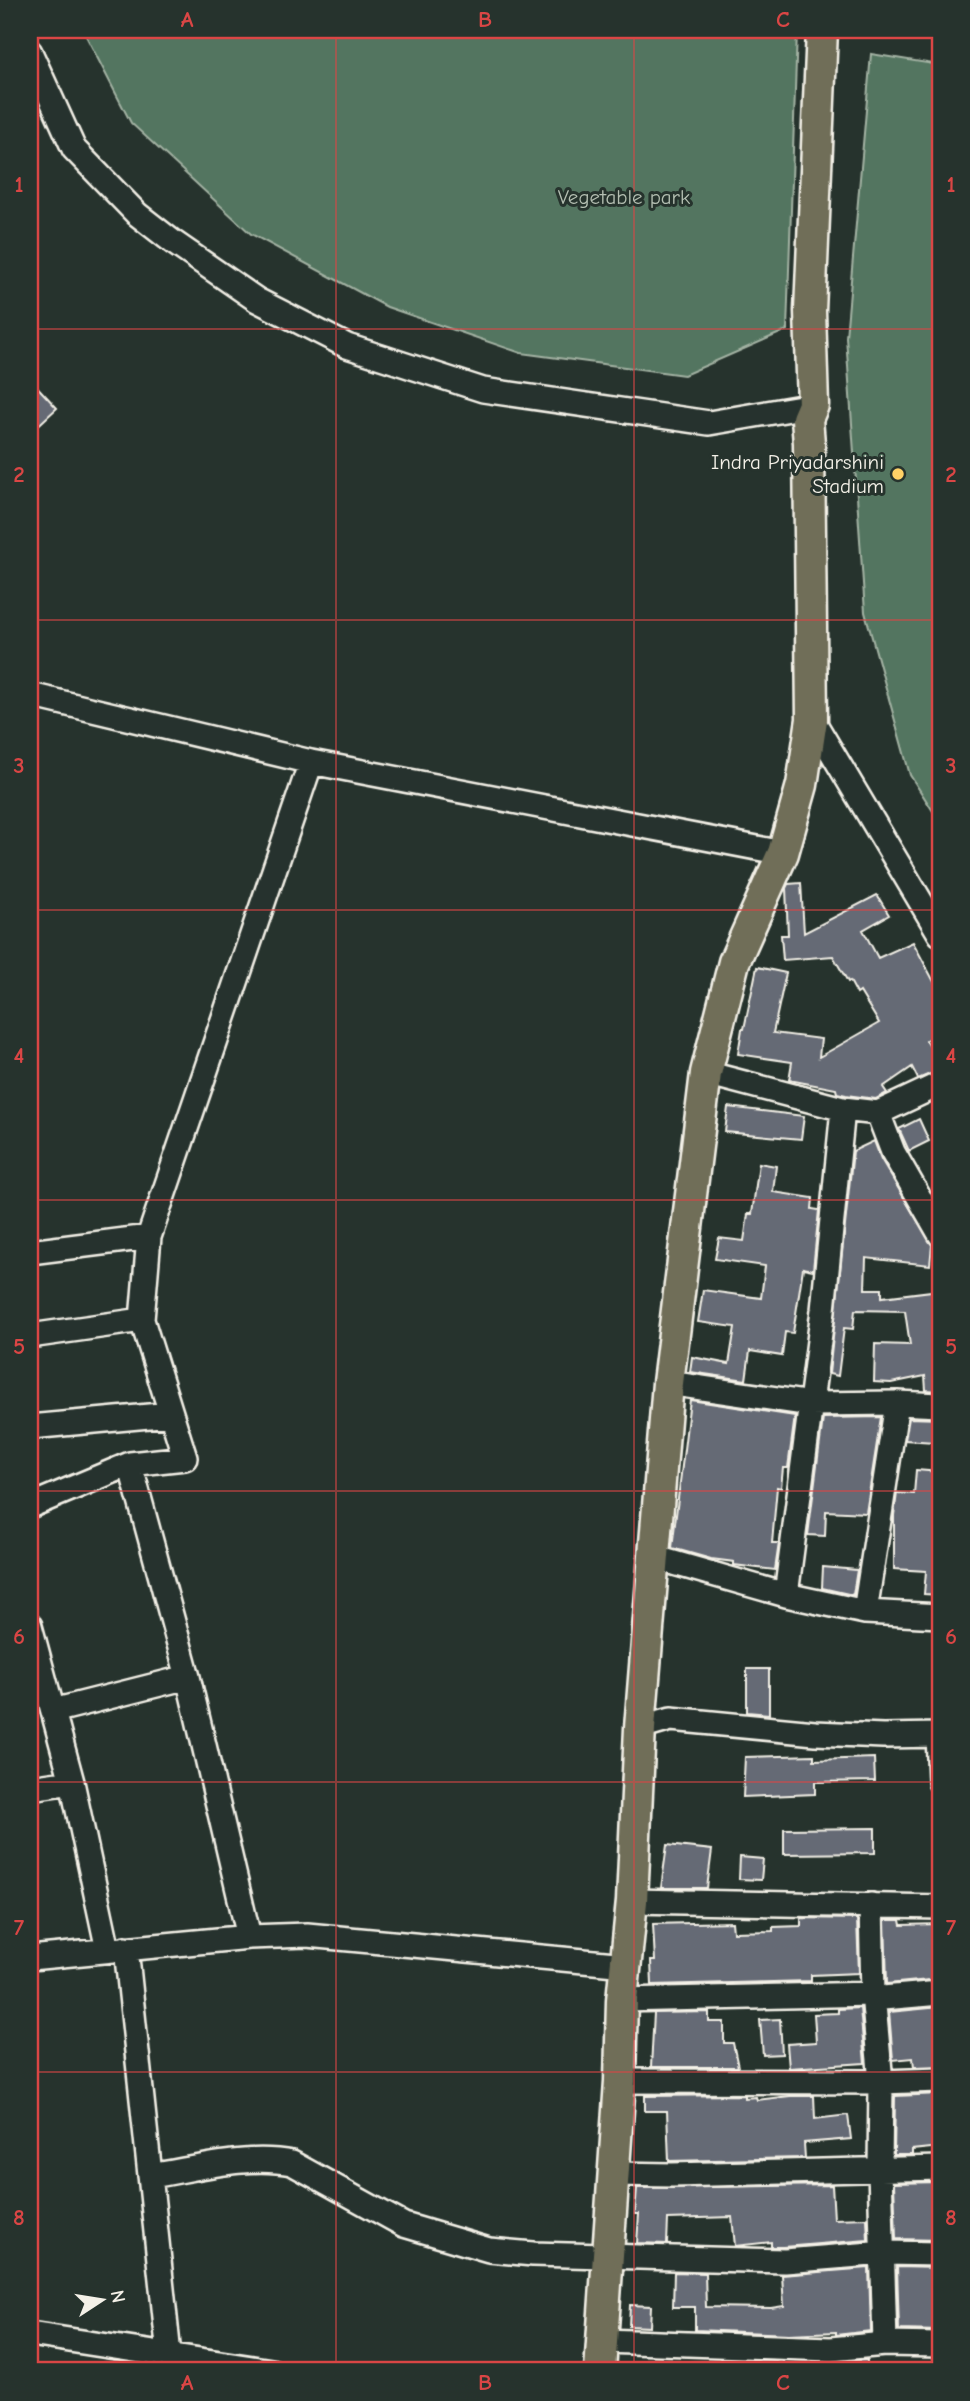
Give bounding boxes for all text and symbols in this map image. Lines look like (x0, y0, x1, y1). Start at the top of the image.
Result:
text: A (181, 6, 194, 33)
text: B (478, 6, 492, 33)
text: C (776, 6, 790, 33)
text: 1 (14, 171, 24, 198)
text: 1 (946, 171, 956, 198)
park label: Vegetable park (558, 185, 690, 209)
place label: Indra Priyadarshini Stadium (711, 450, 884, 498)
text: 2 (13, 461, 25, 488)
text: 2 (945, 461, 957, 488)
marker: Indra Priyadarshini Stadium (890, 466, 906, 482)
text: 3 (13, 752, 25, 779)
text: 3 (945, 752, 957, 779)
text: 4 (14, 1042, 25, 1069)
text: 4 (946, 1042, 957, 1069)
text: 5 (13, 1333, 25, 1360)
text: 5 (945, 1333, 957, 1360)
text: 6 (13, 1623, 25, 1650)
text: 6 (945, 1623, 957, 1650)
text: 7 (14, 1914, 25, 1941)
text: 7 (946, 1914, 957, 1941)
text: 8 (13, 2204, 25, 2231)
text: 8 (945, 2204, 957, 2231)
north arrow (66, 2264, 136, 2334)
text: N (106, 2288, 130, 2305)
text: A (181, 2369, 194, 2396)
text: B (478, 2369, 492, 2396)
text: C (776, 2369, 790, 2396)

